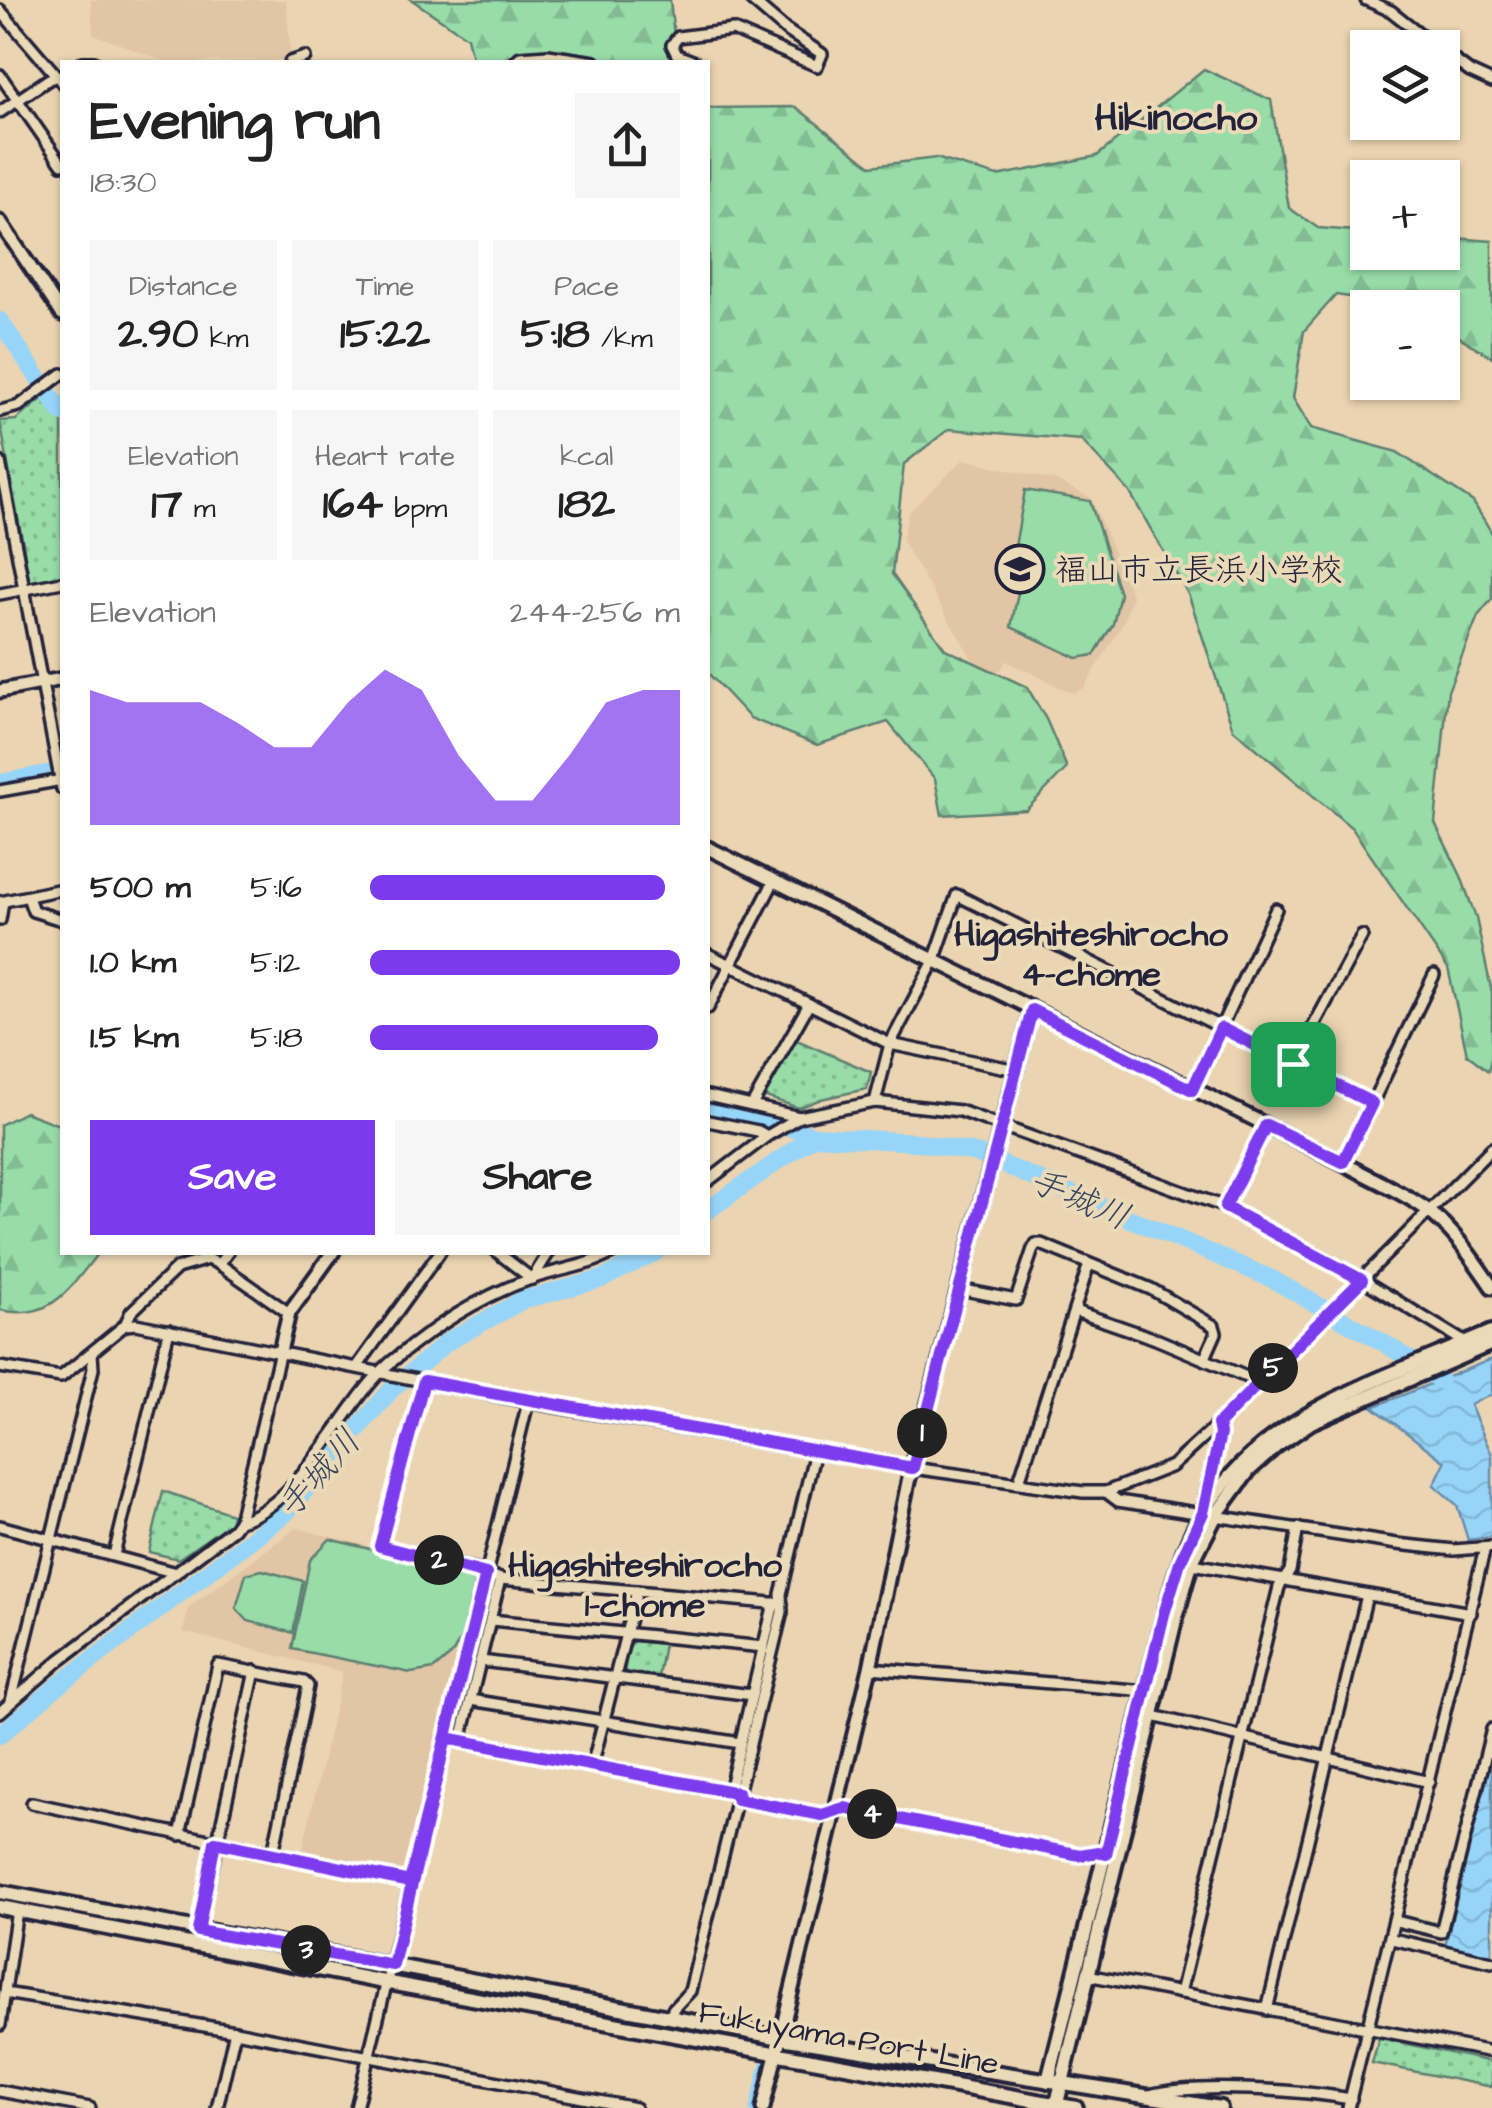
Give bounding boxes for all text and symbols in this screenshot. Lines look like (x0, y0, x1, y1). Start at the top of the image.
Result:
map controls (1350, 30, 1460, 400)
button: layers (1350, 30, 1460, 140)
text: Evening run (90, 84, 380, 160)
button: share (575, 93, 680, 198)
district label: Hikinocho (1095, 93, 1258, 145)
text: 18:30 (90, 160, 157, 205)
button: + (1350, 160, 1460, 270)
text: Distance (129, 267, 238, 306)
text: Time (356, 267, 414, 306)
text: Pace (554, 267, 619, 306)
button: − (1350, 290, 1460, 400)
text: 2.90 (118, 306, 198, 364)
text: 15:22 (340, 306, 430, 364)
text: 5:18 (521, 306, 590, 364)
text: km (198, 319, 249, 358)
text: /km (590, 319, 653, 358)
text: Elevation (128, 437, 238, 476)
text: Heart rate (315, 437, 455, 476)
text: kcal (560, 437, 613, 476)
text: 17 (151, 476, 182, 534)
text: 164 (323, 476, 383, 534)
text: 182 (558, 476, 615, 534)
text: m (182, 489, 215, 528)
text: bpm (383, 489, 447, 528)
school or university icon: 福山市立長浜小学校 (994, 543, 1046, 595)
place label: 福山市立長浜小学校 (1055, 548, 1343, 593)
text: Elevation (90, 590, 216, 635)
text: 244–256 m (509, 590, 680, 635)
text: 500 m (90, 865, 191, 910)
text: 5:16 (250, 865, 302, 910)
district label: Higashiteshirocho 4-chome (954, 910, 1228, 999)
text: 1.0 km (90, 940, 176, 985)
text: 5:12 (250, 940, 300, 985)
text: 1.5 km (90, 1015, 179, 1060)
text: 5:18 (250, 1015, 303, 1060)
pin (1251, 1022, 1336, 1107)
icon: arrive (1266, 1037, 1321, 1092)
button: Save (90, 1120, 375, 1235)
button: Share (395, 1120, 680, 1235)
water label: 手城川 (1022, 1156, 1137, 1242)
pin: 5 (1248, 1343, 1298, 1393)
text: 5 (1263, 1348, 1283, 1387)
pin: 1 (897, 1408, 947, 1458)
text: 1 (920, 1413, 924, 1452)
water label: 手城川 (266, 1419, 372, 1529)
pin: 2 (414, 1535, 464, 1585)
text: 2 (431, 1540, 447, 1579)
district label: Higashiteshirocho 1-chome (508, 1541, 782, 1630)
pin: 4 (847, 1789, 897, 1839)
text: 4 (862, 1794, 882, 1833)
pin: 3 (281, 1925, 331, 1975)
text: 3 (299, 1930, 313, 1969)
street label: Fukuyama Port Line (695, 1990, 1002, 2087)

